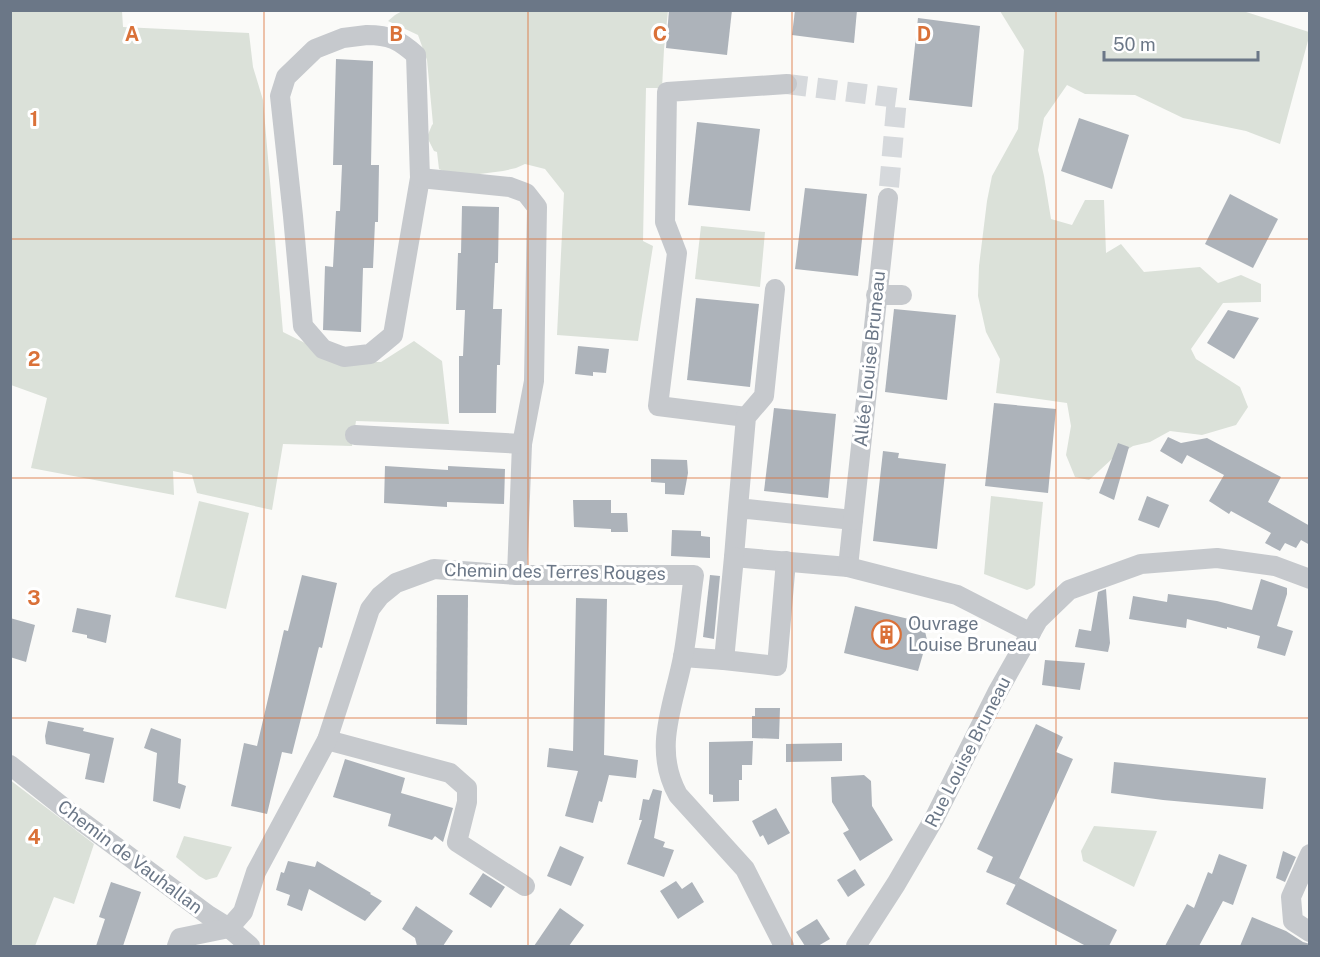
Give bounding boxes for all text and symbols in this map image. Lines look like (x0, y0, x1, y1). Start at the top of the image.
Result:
text: A (125, 22, 139, 46)
text: B (389, 22, 403, 46)
text: C (653, 22, 667, 46)
text: D (917, 22, 931, 46)
scale bar (1104, 24, 1258, 62)
text: 50 m (1113, 34, 1156, 55)
text: 1 (30, 107, 38, 131)
street label: Allée Louise Bruneau (850, 270, 889, 448)
text: 2 (28, 347, 40, 371)
street label: Chemin des Terres Rouges (444, 559, 666, 584)
text: 3 (27, 586, 41, 610)
place label: Ouvrage Louise Bruneau (908, 613, 1037, 655)
building icon: Ouvrage Louise Bruneau (871, 618, 903, 650)
street label: Rue Louise Bruneau (920, 673, 1015, 831)
street label: Chemin de Vauhallan (54, 795, 207, 918)
text: 4 (27, 825, 41, 849)

